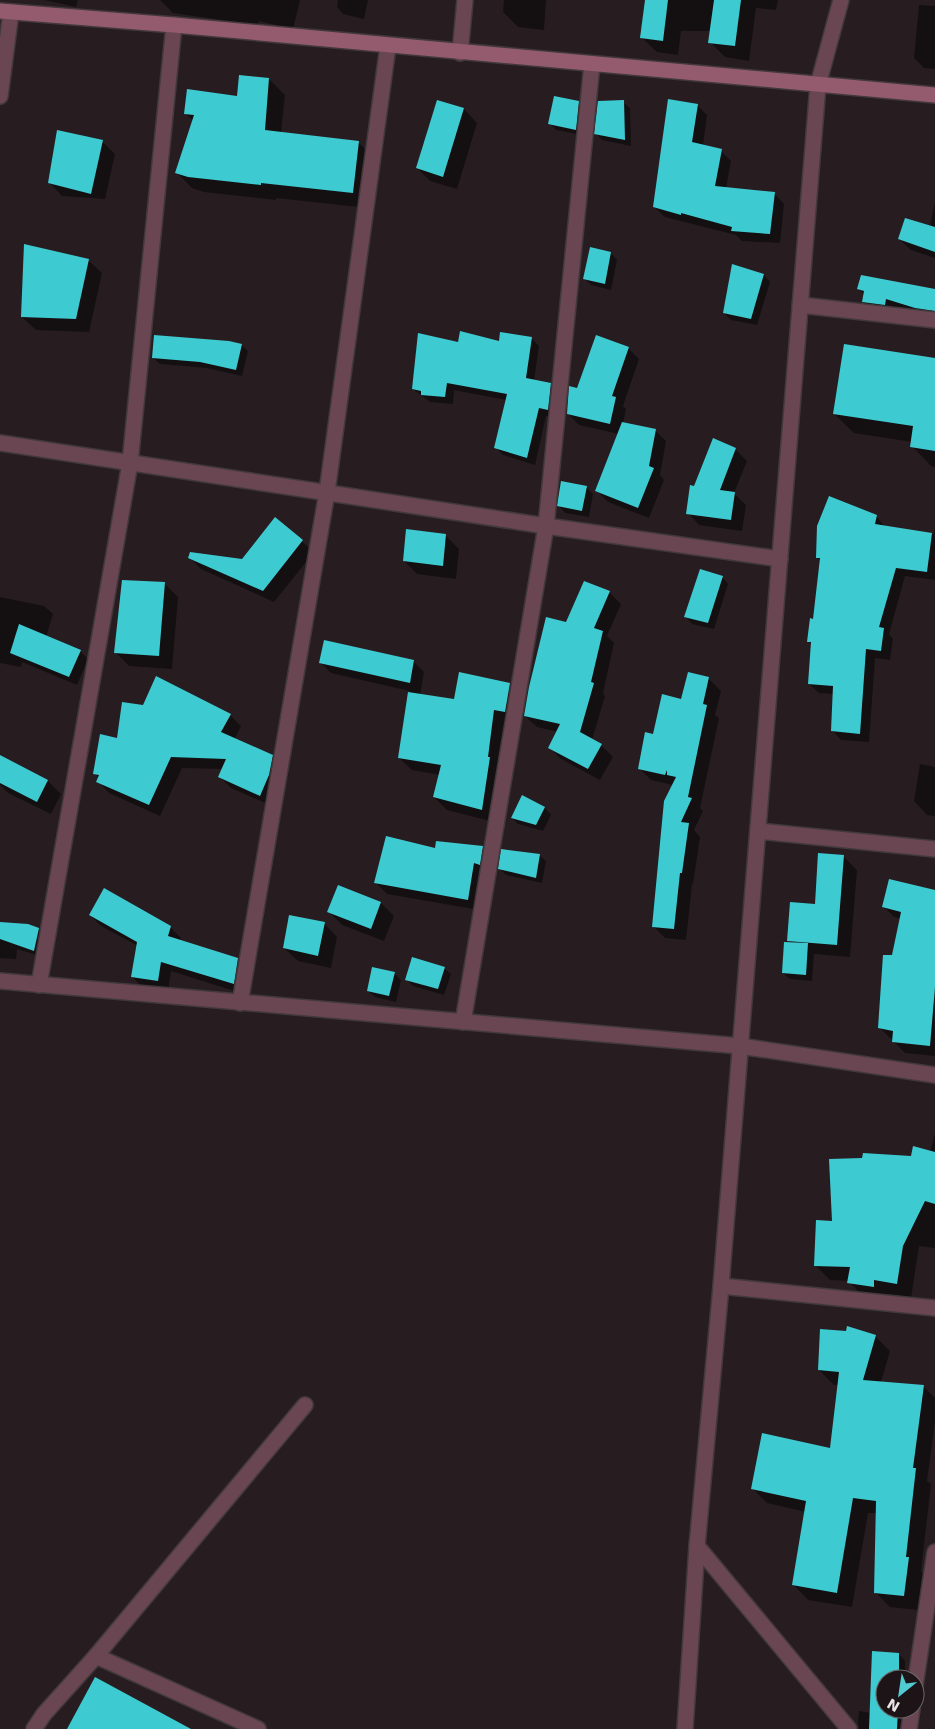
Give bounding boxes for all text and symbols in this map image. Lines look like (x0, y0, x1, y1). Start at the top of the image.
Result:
north arrow (875, 1669, 925, 1719)
text: N (884, 1695, 903, 1715)

